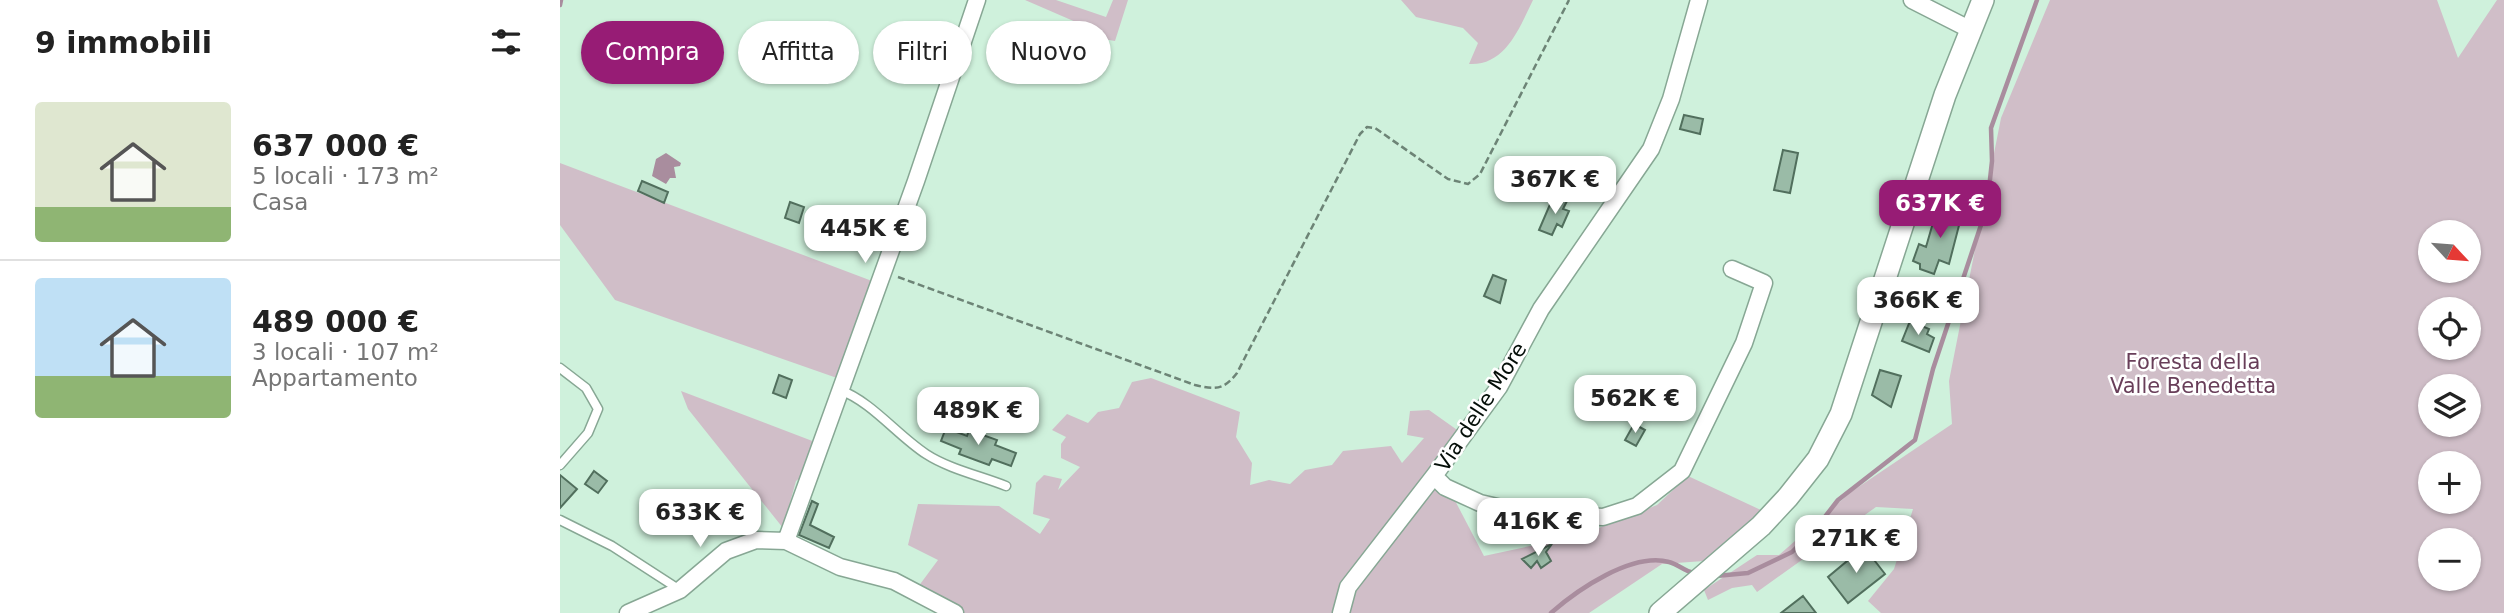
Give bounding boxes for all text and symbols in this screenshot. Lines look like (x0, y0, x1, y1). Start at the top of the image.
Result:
chip: Compra (581, 21, 724, 84)
chip: Affitta (738, 21, 859, 84)
chip: Filtri (873, 21, 972, 84)
chip: Nuovo (986, 21, 1111, 84)
icon: filters (487, 23, 525, 61)
text: 9 immobili (35, 25, 212, 60)
text: 637 000 € (252, 128, 419, 163)
icon: home (91, 130, 175, 214)
pin: 367K € (1498, 156, 1612, 216)
text: 5 locali · 173 m² (252, 163, 439, 189)
text: 367K € (1510, 166, 1600, 192)
pin: 637K € (1883, 180, 1997, 240)
text: Casa (252, 189, 308, 215)
text: 637K € (1895, 190, 1985, 216)
pin: 445K € (808, 205, 922, 265)
text: 445K € (820, 215, 910, 241)
north arrow (2418, 220, 2482, 284)
map controls (2418, 220, 2481, 591)
pin: 366K € (1861, 278, 1975, 337)
text: 366K € (1873, 287, 1963, 313)
button: locate (2418, 297, 2481, 360)
text: 489 000 € (252, 304, 419, 339)
icon: home (91, 306, 175, 390)
street label: Via delle More (1430, 338, 1532, 476)
text: 3 locali · 107 m² (252, 339, 439, 365)
park label: Foresta della Valle Benedetta (2110, 350, 2276, 398)
text: Appartamento (252, 365, 418, 391)
button: layers (2418, 374, 2481, 437)
pin: 562K € (1578, 376, 1692, 435)
text: 562K € (1590, 385, 1680, 411)
pin: 489K € (921, 388, 1035, 447)
text: 489K € (933, 397, 1023, 423)
button: + (2418, 451, 2481, 514)
pin: 633K € (643, 490, 757, 549)
pin: 416K € (1481, 498, 1595, 558)
text: 633K € (655, 499, 745, 525)
text: 416K € (1493, 508, 1583, 534)
pin: 271K € (1799, 516, 1913, 575)
text: 271K € (1811, 525, 1901, 551)
button: − (2418, 528, 2481, 591)

